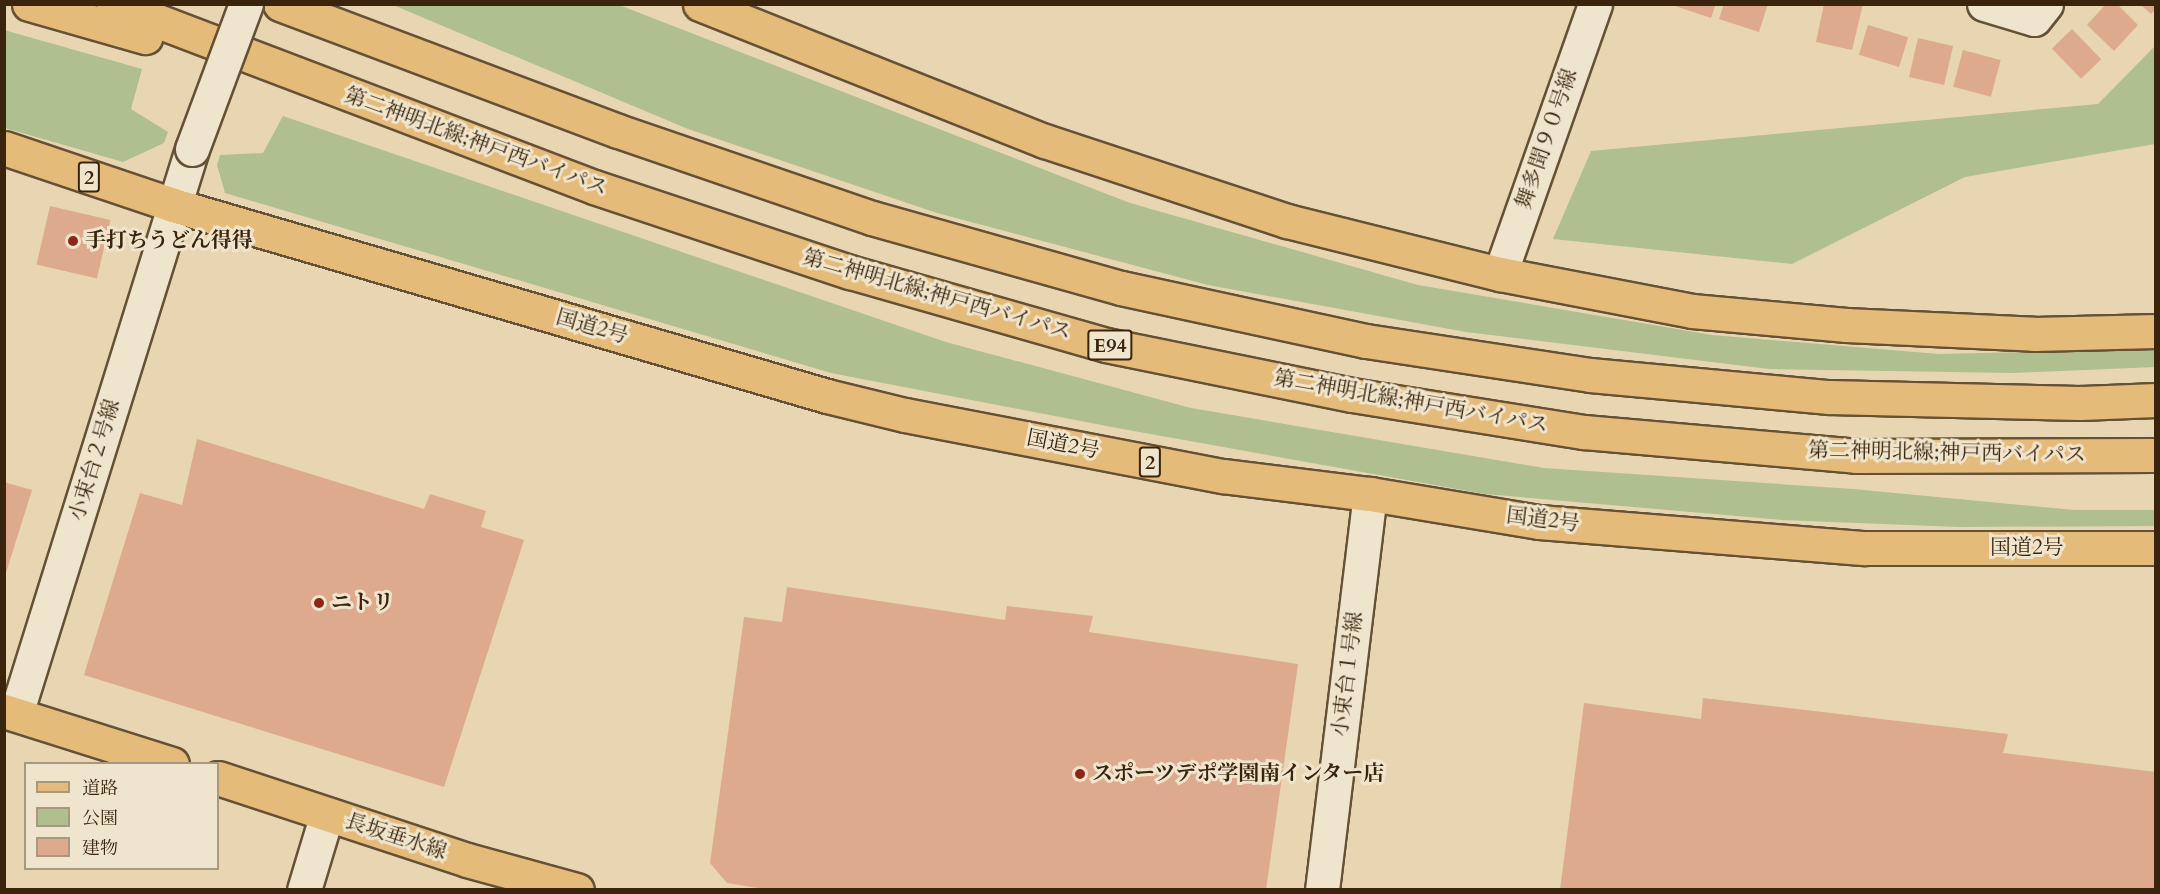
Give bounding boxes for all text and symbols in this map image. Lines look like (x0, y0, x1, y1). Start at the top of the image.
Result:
street label: 舞多聞９０号線 (1511, 65, 1583, 213)
street label: 第二神明北線;神戸西バイパス (341, 83, 611, 201)
road number: 2 (77, 160, 101, 194)
place label: 手打ちうどん得得 (85, 228, 253, 254)
marker: 手打ちうどん得得 (66, 234, 80, 248)
street label: 第二神明北線;神戸西バイパス (800, 245, 1074, 345)
street label: 国道2号 (553, 305, 631, 349)
road number: E94 (1086, 328, 1134, 362)
street label: 第二神明北線;神戸西バイパス (1272, 365, 1550, 439)
street label: 小束台２号線 (65, 396, 125, 524)
street label: 国道2号 (1024, 426, 1102, 464)
street label: 第二神明北線;神戸西バイパス (1808, 438, 2086, 468)
road number: 2 (1138, 445, 1162, 479)
street label: 国道2号 (1505, 503, 1581, 537)
street label: 国道2号 (1990, 535, 2064, 561)
place label: ニトリ (331, 590, 394, 616)
marker: ニトリ (312, 596, 326, 610)
street label: 小束台１号線 (1328, 610, 1368, 738)
place label: スポーツデポ学園南インター店 (1092, 761, 1386, 787)
legend (24, 762, 219, 870)
marker: スポーツデポ学園南インター店 (1073, 767, 1087, 781)
text: 道路 (82, 776, 118, 801)
text: 公園 (82, 806, 118, 831)
street label: 長坂垂水線 (342, 809, 450, 865)
text: 建物 (82, 836, 118, 861)

